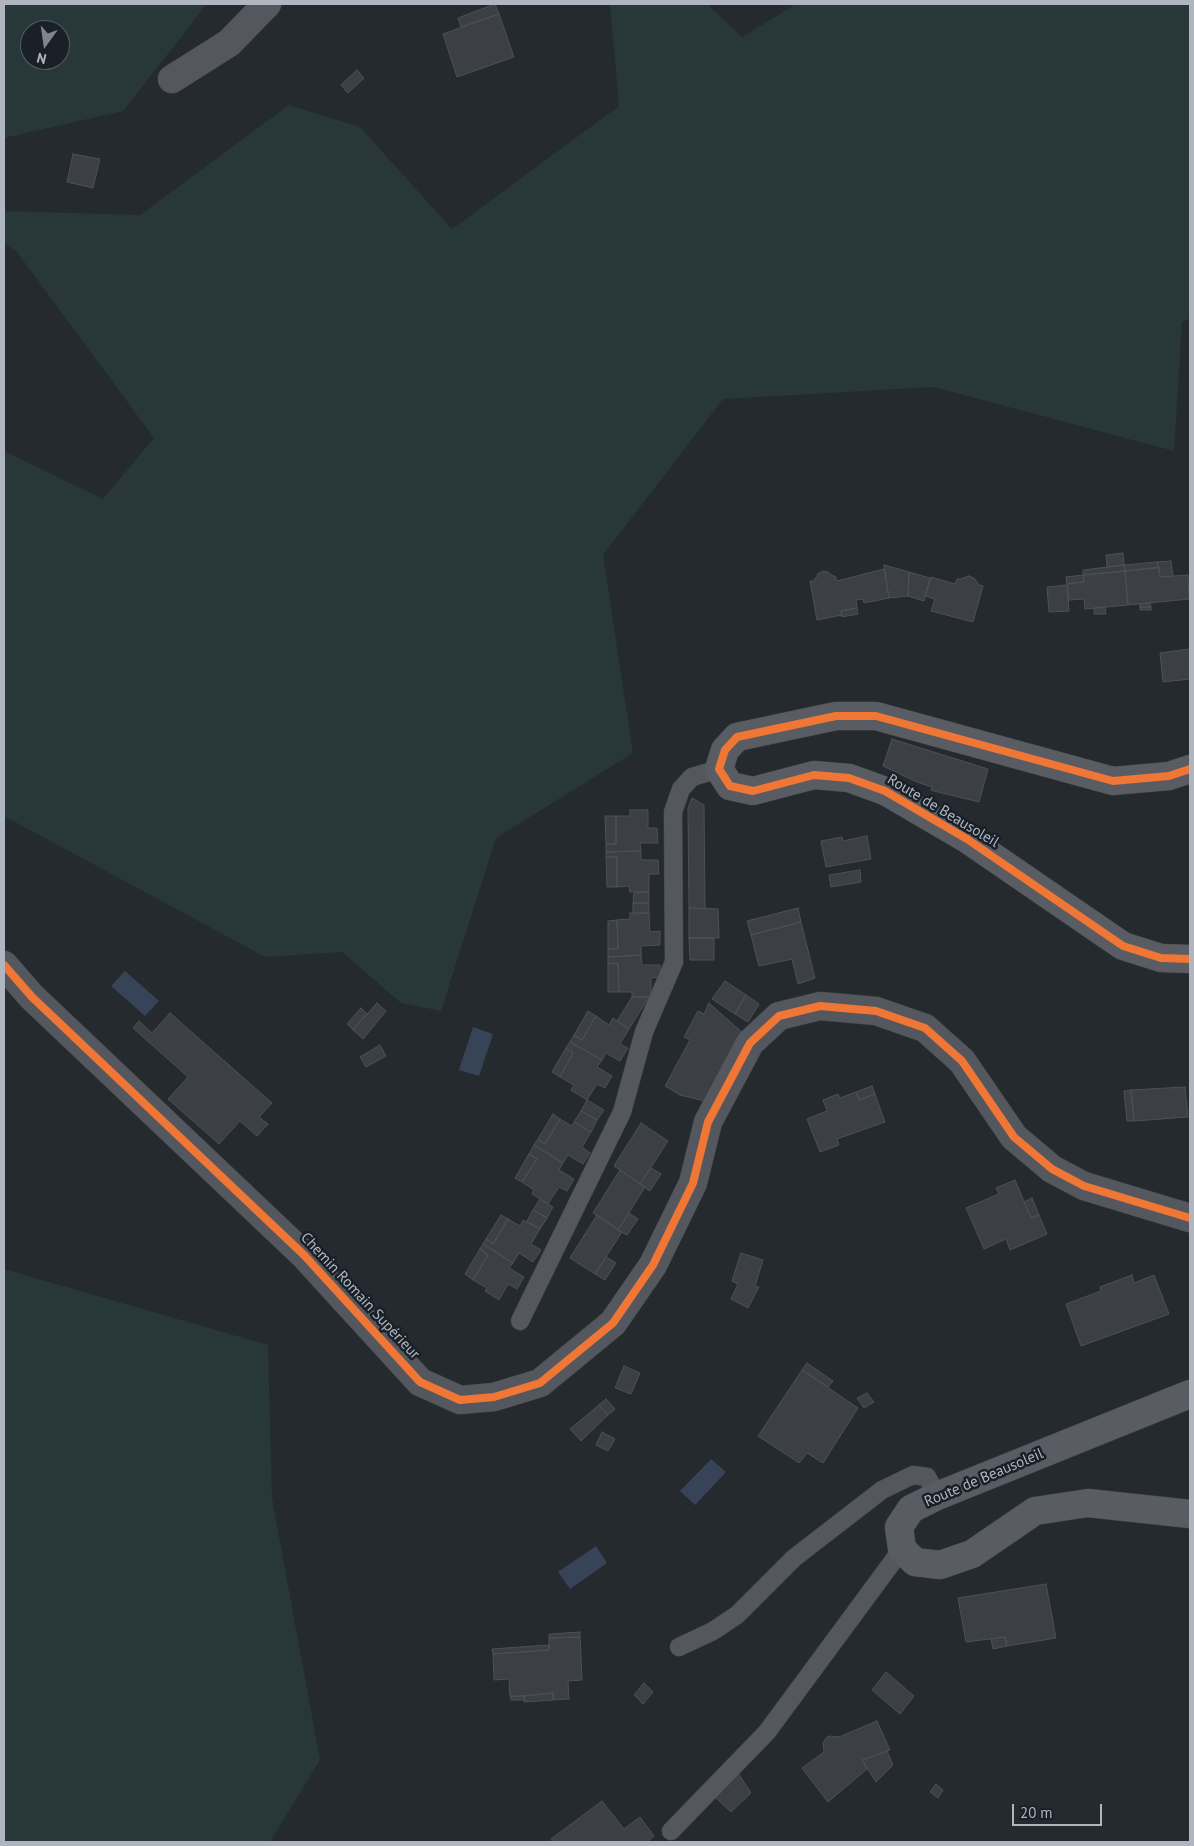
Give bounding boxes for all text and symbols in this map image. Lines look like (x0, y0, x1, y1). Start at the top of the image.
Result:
north arrow (20, 20, 70, 70)
text: N (35, 49, 48, 68)
street label: Route de Beausoleil (884, 771, 1002, 851)
street label: Chemin Romain Supérieur (297, 1229, 423, 1363)
street label: Route de Beausoleil (922, 1445, 1046, 1511)
scale bar (1014, 1794, 1104, 1826)
text: 20 m (1020, 1803, 1053, 1822)

